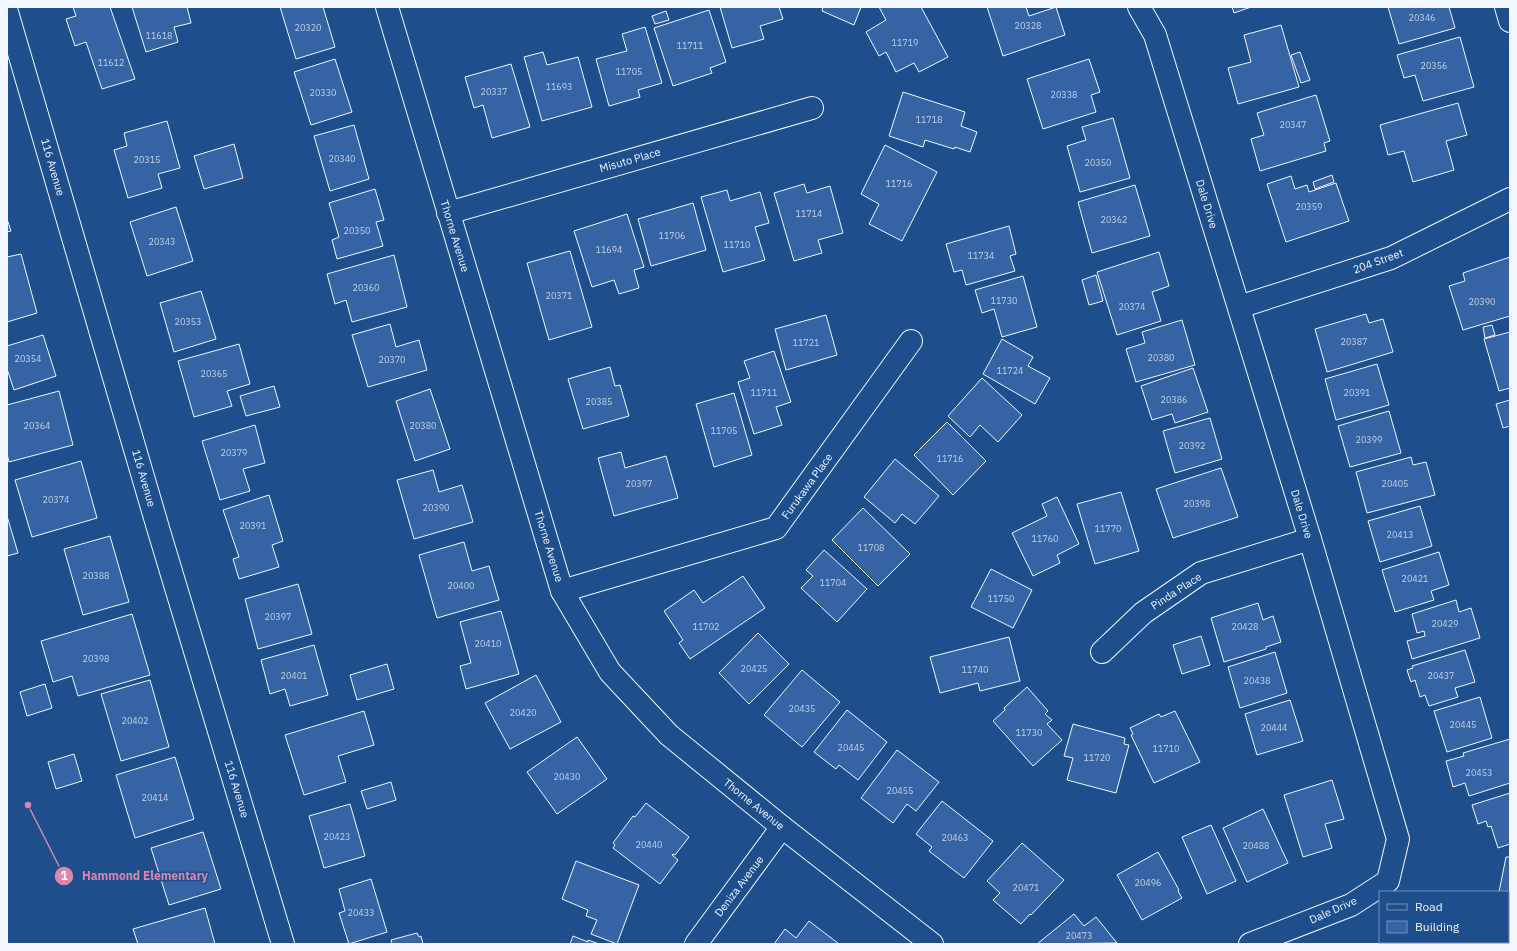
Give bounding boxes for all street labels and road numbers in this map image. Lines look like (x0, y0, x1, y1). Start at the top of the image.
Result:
street label: 116 Avenue (38, 137, 68, 197)
street label: Misuto Place (598, 145, 662, 175)
street label: Dale Drive (1193, 178, 1221, 230)
street label: Thorne Avenue (437, 198, 473, 274)
street label: 204 Street (1351, 245, 1405, 277)
street label: 116 Avenue (129, 448, 159, 508)
street label: Furukawa Place (778, 450, 836, 522)
street label: Dale Drive (1288, 488, 1316, 540)
street label: Thorne Avenue (531, 508, 567, 584)
street label: Pinda Place (1148, 569, 1204, 613)
street label: 116 Avenue (222, 759, 252, 819)
street label: Thorne Avenue (721, 775, 787, 833)
street label: Deniza Avenue (712, 853, 766, 919)
street label: Dale Drive (1307, 893, 1359, 927)

